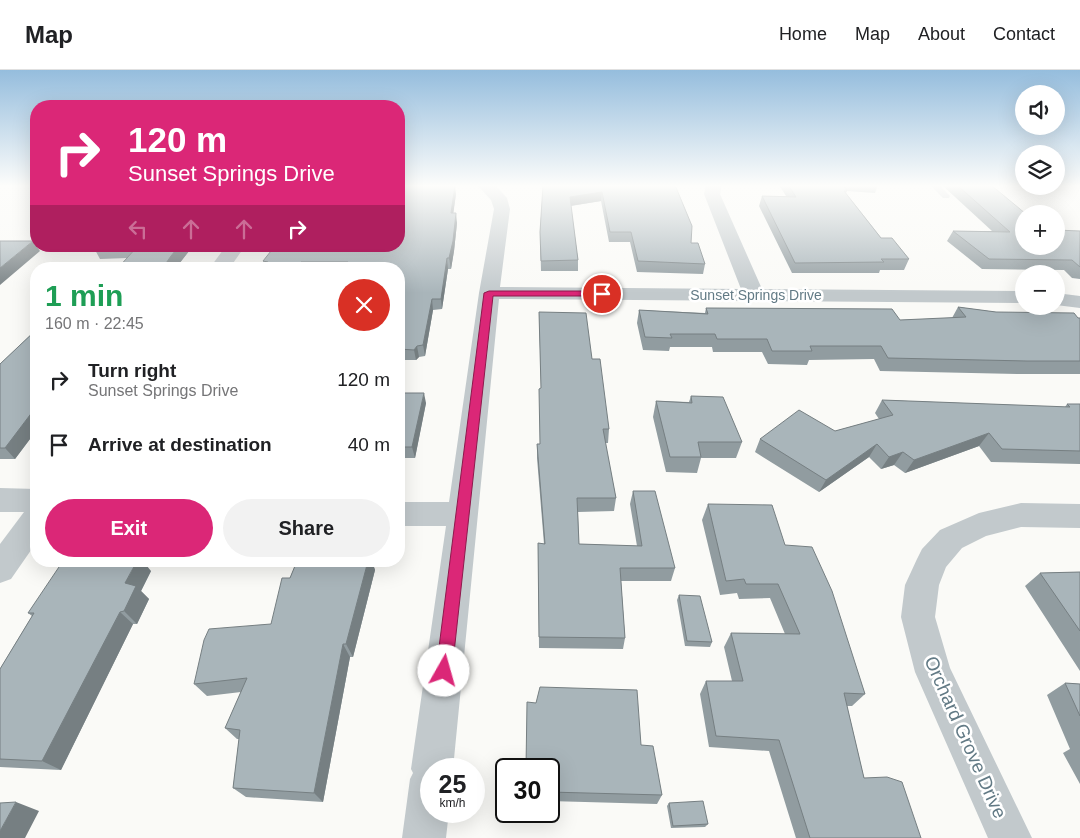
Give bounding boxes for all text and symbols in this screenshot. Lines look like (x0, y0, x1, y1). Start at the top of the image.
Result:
text: Map (25, 21, 73, 48)
text: Home (779, 24, 827, 44)
text: Map (855, 24, 890, 44)
text: About (918, 24, 965, 44)
text: Contact (993, 24, 1055, 44)
map controls (1015, 85, 1065, 315)
button: sound (1015, 85, 1065, 135)
icon: right (45, 120, 110, 185)
text: 120 m (128, 120, 227, 159)
button: layers (1015, 145, 1065, 195)
text: Sunset Springs Drive (128, 161, 335, 186)
button: + (1015, 205, 1065, 255)
icon: left (124, 215, 152, 243)
icon: ahead (177, 215, 205, 243)
icon: ahead (230, 215, 258, 243)
icon: right (283, 215, 311, 243)
button: − (1015, 265, 1065, 315)
pin (581, 273, 623, 315)
text: 1 min (45, 279, 123, 312)
button: close (338, 279, 390, 331)
icon: arrive (588, 280, 616, 308)
street label: Sunset Springs Drive (690, 287, 822, 303)
text: 160 m · 22:45 (45, 315, 144, 332)
text: Turn right (88, 360, 176, 381)
icon: right (45, 366, 73, 394)
text: 120 m (337, 369, 390, 390)
text: Sunset Springs Drive (88, 382, 238, 399)
icon: arrive (45, 431, 73, 459)
text: Arrive at destination (88, 434, 272, 455)
text: 40 m (348, 434, 390, 455)
button: Exit (45, 499, 213, 557)
button: Share (223, 499, 390, 557)
position arrow (417, 644, 469, 696)
street label: Orchard Grove Drive (920, 653, 1011, 822)
speed limit sign: 30 (495, 758, 560, 823)
text: 25 (439, 770, 466, 798)
text: km/h (439, 796, 466, 810)

